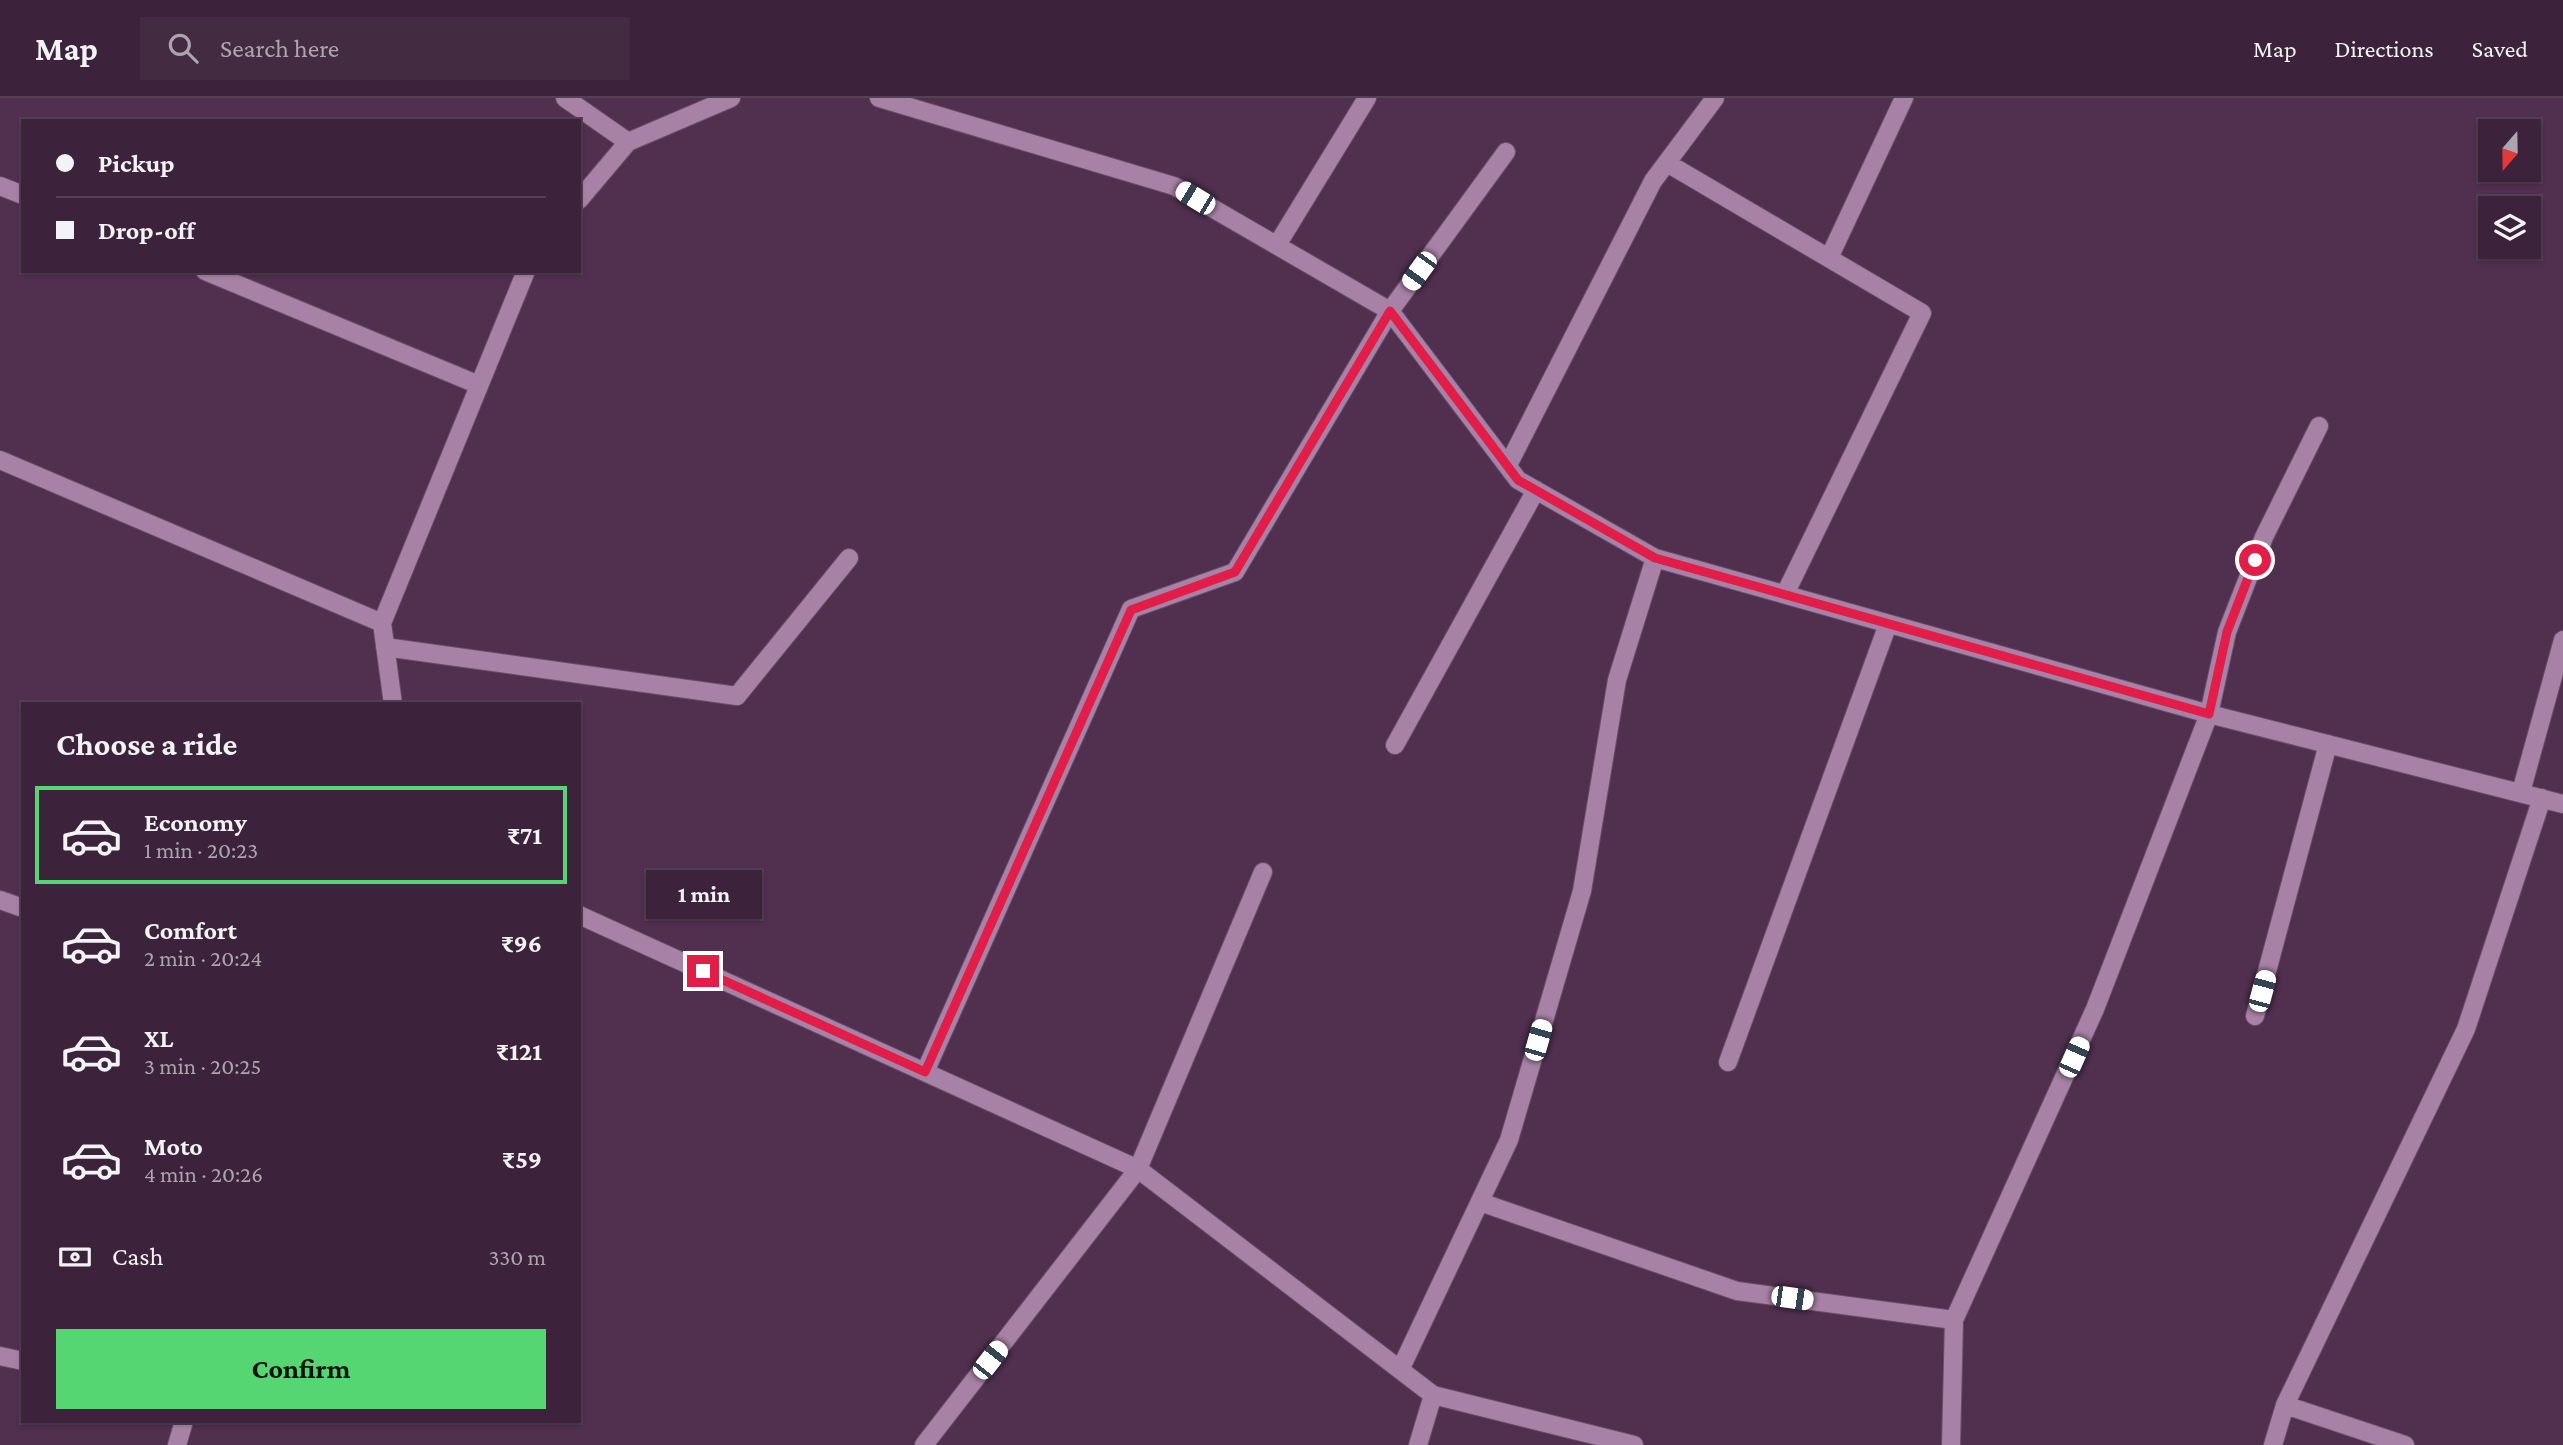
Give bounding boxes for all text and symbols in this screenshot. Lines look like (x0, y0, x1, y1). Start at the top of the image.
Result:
search box (140, 17, 630, 80)
icon: search (164, 29, 202, 67)
text: Map (35, 30, 98, 67)
text: Search here (220, 34, 339, 63)
text: Map (2253, 35, 2297, 62)
text: Directions (2335, 35, 2434, 62)
text: Saved (2472, 35, 2528, 62)
north arrow (2478, 119, 2541, 182)
map controls (2478, 119, 2541, 259)
text: Pickup (98, 149, 175, 178)
car (1172, 178, 1219, 218)
button: layers (2478, 196, 2541, 259)
text: Drop-off (98, 216, 195, 245)
car (1399, 248, 1440, 294)
route start (2239, 544, 2271, 576)
text: Choose a ride (56, 726, 237, 762)
icon: car (60, 804, 123, 867)
text: Economy (144, 808, 247, 837)
text: ₹71 (507, 821, 542, 850)
text: 1 min · 20:23 (144, 837, 258, 863)
callout: 1 min (645, 870, 761, 918)
text: 1 min (678, 881, 730, 907)
icon: car (60, 912, 123, 975)
text: Comfort (144, 916, 237, 945)
text: ₹96 (501, 929, 542, 958)
text: 2 min · 20:24 (144, 945, 262, 971)
route end (687, 955, 719, 987)
car (2247, 968, 2278, 1014)
car (1523, 1017, 1554, 1063)
icon: car (60, 1020, 123, 1083)
text: XL (144, 1024, 173, 1053)
car (2056, 1034, 2093, 1080)
text: ₹121 (496, 1037, 542, 1066)
text: 3 min · 20:25 (144, 1053, 261, 1079)
icon: car (60, 1128, 123, 1191)
text: Moto (144, 1132, 203, 1161)
text: ₹59 (502, 1145, 542, 1174)
text: 4 min · 20:26 (144, 1161, 263, 1187)
icon: cash (56, 1238, 94, 1276)
text: Cash (112, 1242, 163, 1271)
text: 330 m (488, 1244, 546, 1270)
car (1770, 1285, 1815, 1311)
button: Confirm (56, 1329, 546, 1409)
car (969, 1337, 1012, 1383)

